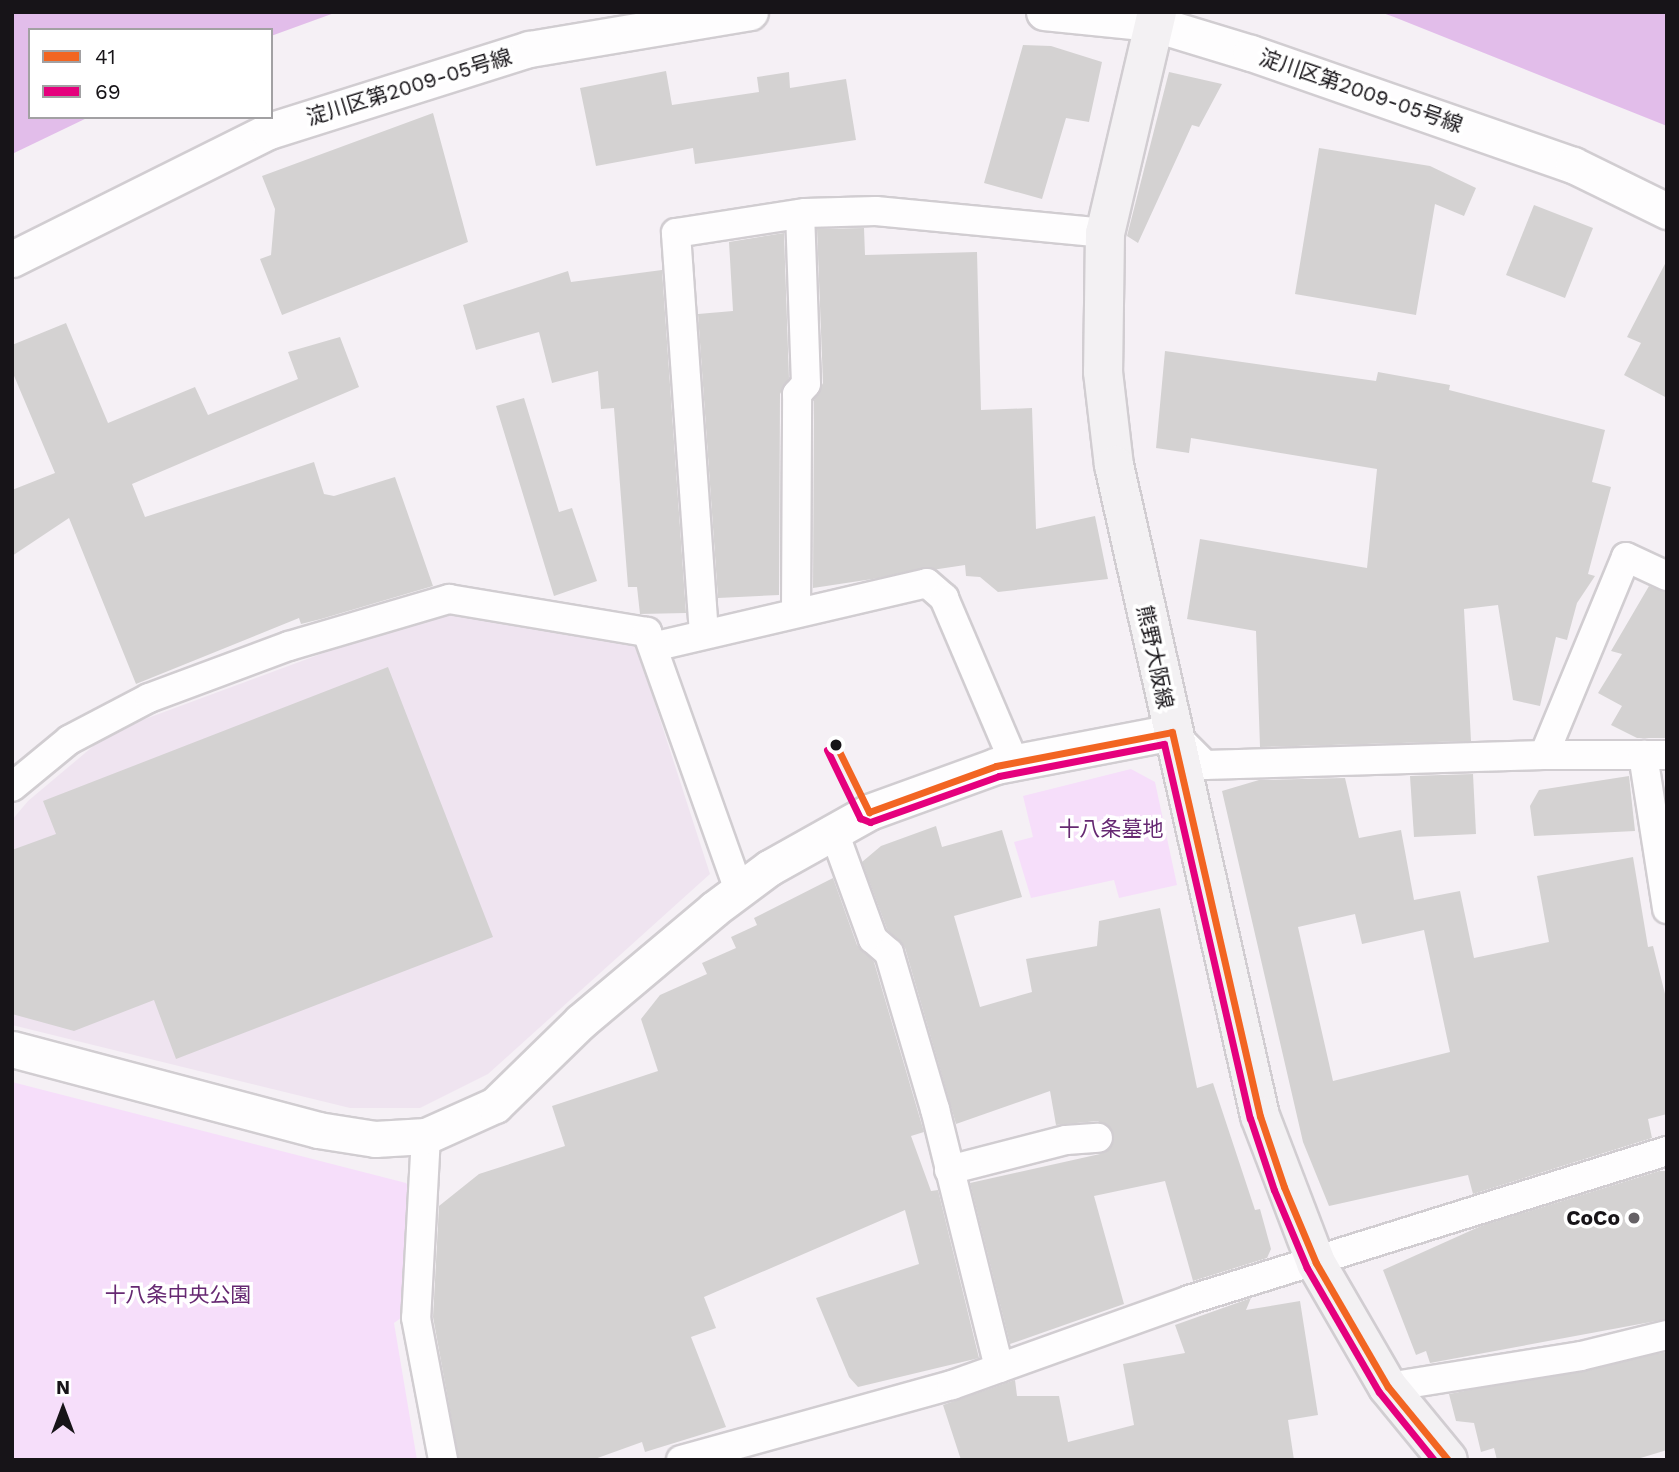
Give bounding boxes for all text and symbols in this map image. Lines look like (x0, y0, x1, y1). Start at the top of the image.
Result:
legend (28, 28, 273, 119)
text: 41 (95, 44, 116, 69)
street label: 淀川区第2009-05号線 (303, 44, 515, 130)
street label: 淀川区第2009-05号線 (1256, 44, 1466, 138)
text: 69 (95, 79, 121, 104)
street label: 熊野大阪線 (1132, 603, 1178, 711)
unlabelled marker (829, 738, 843, 752)
park label: 十八条墓地 (1059, 816, 1163, 842)
place label: CoCo (1566, 1205, 1620, 1231)
marker: CoCo (1626, 1210, 1642, 1226)
park label: 十八条中央公園 (105, 1282, 251, 1308)
north arrow (28, 1374, 98, 1444)
text: N (56, 1376, 70, 1399)

